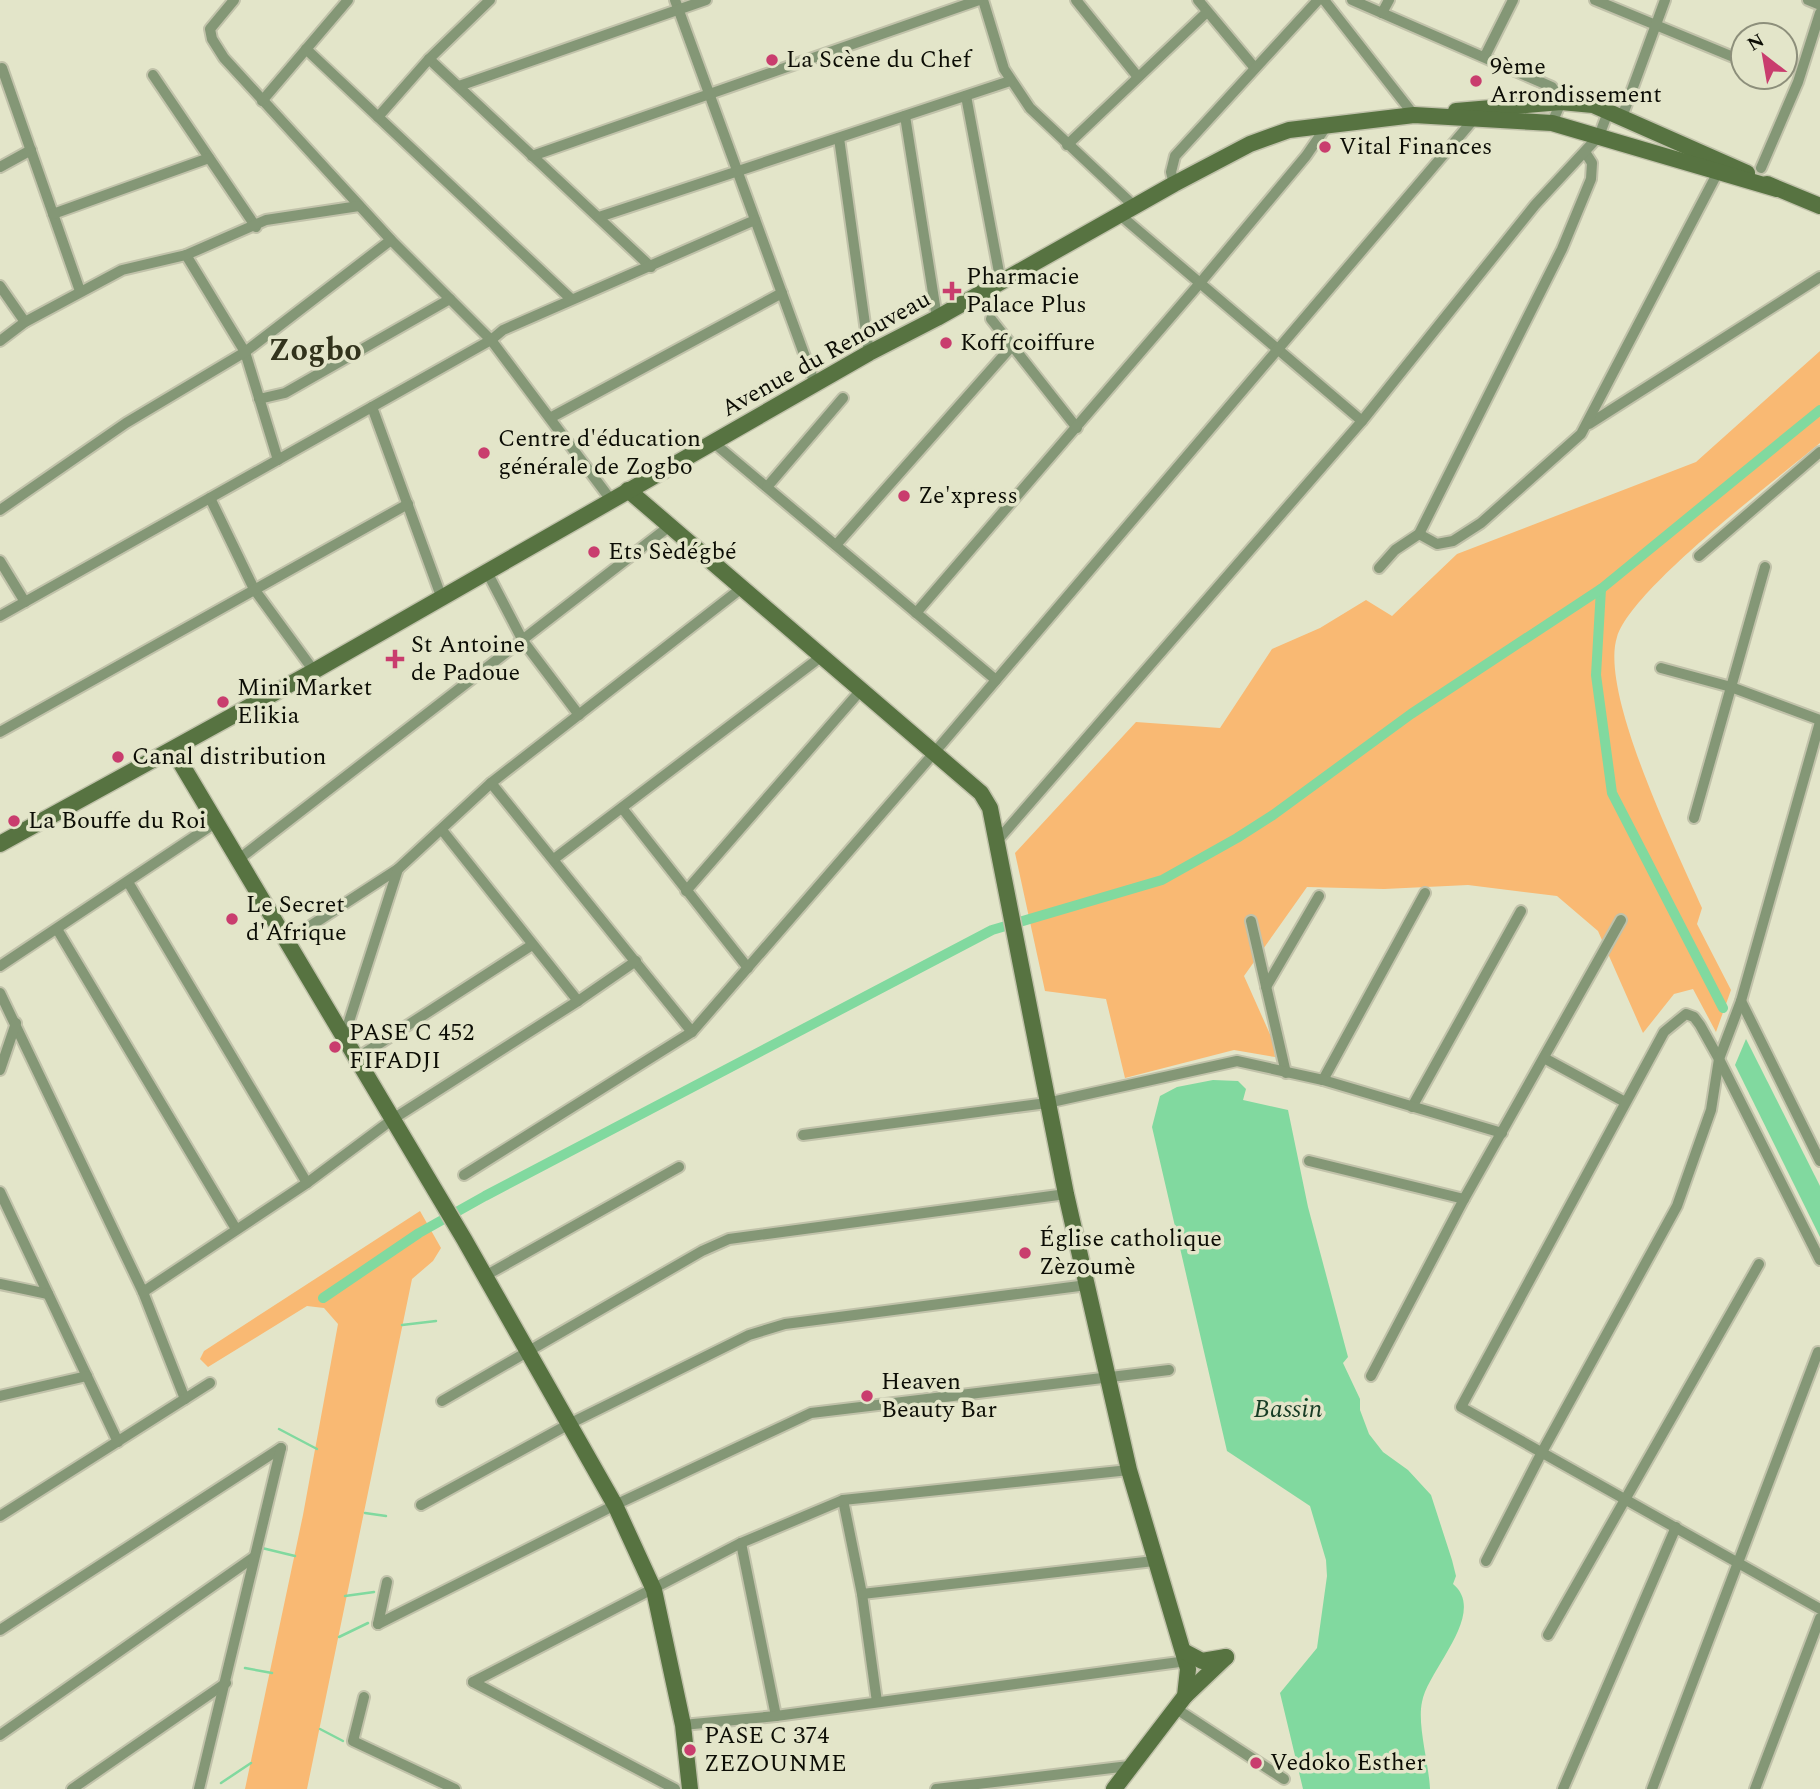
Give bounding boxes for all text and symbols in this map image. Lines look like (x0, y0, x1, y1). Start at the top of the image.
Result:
north arrow (1729, 21, 1799, 91)
text: N (1742, 26, 1770, 59)
place label: La Scène du Chef (786, 42, 973, 78)
place label: 9ème Arrondissement (1490, 49, 1662, 113)
marker: La Scène du Chef (764, 52, 780, 68)
marker: 9ème Arrondissement (1468, 73, 1484, 89)
place label: Vital Finances (1339, 129, 1492, 165)
marker: Vital Finances (1317, 139, 1333, 155)
place label: Pharmacie Palace Plus (966, 259, 1087, 323)
street label: Avenue du Renouveau (715, 281, 937, 427)
marker: Pharmacie Palace Plus (944, 283, 960, 299)
place label: Koff coiffure (960, 325, 1095, 361)
district label: Zogbo (268, 326, 362, 375)
marker: Koff coiffure (938, 335, 954, 351)
place label: Centre d'éducation générale de Zogbo (498, 421, 701, 485)
marker: Centre d'éducation générale de Zogbo (476, 445, 492, 461)
place label: Ze'xpress (918, 478, 1018, 514)
marker: Ze'xpress (896, 488, 912, 504)
place label: Ets Sèdégbé (608, 534, 737, 570)
marker: Ets Sèdégbé (586, 544, 602, 560)
place label: St Antoine de Padoue (411, 627, 525, 691)
marker: St Antoine de Padoue (385, 649, 405, 669)
place label: Mini Market Elikia (237, 670, 372, 734)
marker: Mini Market Elikia (215, 694, 231, 710)
place label: Canal distribution (132, 739, 326, 775)
marker: Canal distribution (110, 749, 126, 765)
place label: La Bouffe du Roi (28, 803, 207, 839)
marker: La Bouffe du Roi (6, 813, 22, 829)
place label: Le Secret d'Afrique (246, 887, 347, 951)
marker: Le Secret d'Afrique (224, 911, 240, 927)
place label: PASE C 452 FIFADJI (349, 1015, 474, 1079)
marker: PASE C 452 FIFADJI (327, 1039, 343, 1055)
place label: Église catholique Zèzoumè (1039, 1221, 1222, 1285)
marker: Église catholique Zèzoumè (1017, 1245, 1033, 1261)
place label: Heaven Beauty Bar (881, 1364, 997, 1428)
marker: Heaven Beauty Bar (859, 1388, 875, 1404)
water label: Bassin (1253, 1389, 1323, 1429)
place label: PASE C 374 ZEZOUNME (704, 1718, 847, 1782)
marker: PASE C 374 ZEZOUNME (682, 1742, 698, 1758)
place label: Vedoko Esther (1270, 1745, 1426, 1781)
marker: Vedoko Esther (1248, 1755, 1264, 1771)

